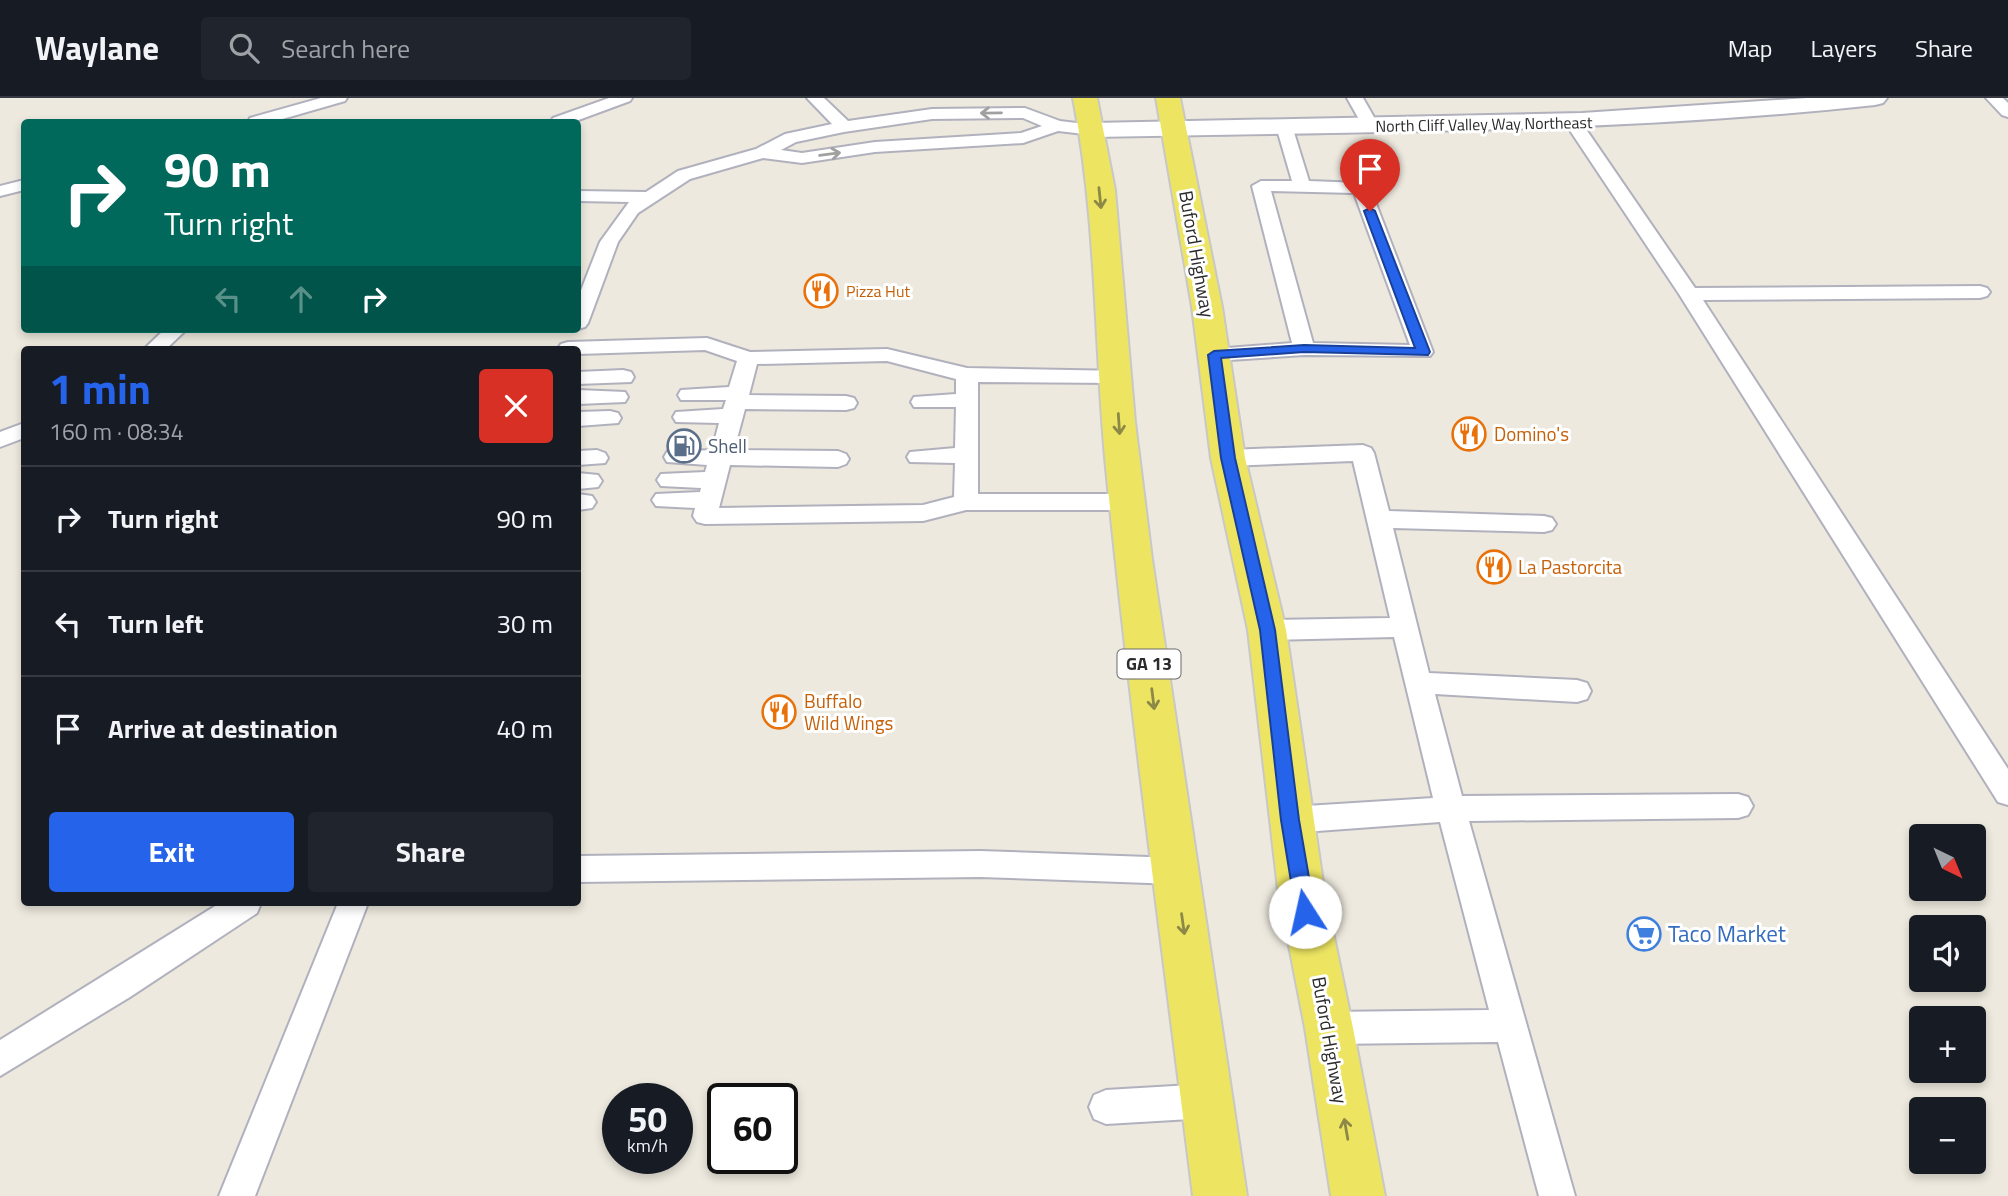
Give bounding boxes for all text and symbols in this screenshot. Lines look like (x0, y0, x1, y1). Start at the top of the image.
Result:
search box (201, 17, 691, 80)
text: Waylane (35, 23, 159, 73)
icon: search (225, 29, 263, 67)
text: Search here (281, 29, 410, 68)
text: Map (1728, 30, 1773, 66)
text: Layers (1811, 30, 1877, 66)
text: Share (1915, 30, 1973, 66)
one-way arrow (979, 107, 1002, 120)
street label: North Cliff Valley Way Northeast (1375, 110, 1593, 138)
text: 90 m (164, 131, 271, 206)
pin (1340, 139, 1400, 211)
icon: right (49, 147, 140, 238)
one-way arrow (818, 147, 840, 160)
icon: arrive (1351, 150, 1389, 188)
one-way arrow (1094, 186, 1107, 209)
street label: Buford Highway (1172, 188, 1223, 320)
text: Turn right (164, 199, 293, 247)
restaurant icon: Pizza Hut (802, 272, 840, 310)
place label: Pizza Hut (846, 279, 910, 303)
icon: left (209, 280, 247, 318)
icon: ahead (282, 280, 320, 318)
icon: right (355, 280, 393, 318)
text: 1 min (49, 356, 151, 420)
button: close (479, 369, 553, 443)
one-way arrow (1113, 413, 1126, 436)
text: 160 m · 08:34 (49, 414, 184, 449)
restaurant icon: Domino's (1450, 415, 1488, 453)
place label: Domino's (1494, 419, 1569, 448)
fuel station icon: Shell (665, 427, 703, 465)
place label: Shell (708, 431, 747, 460)
text: Turn right (108, 499, 219, 538)
text: 90 m (496, 499, 553, 538)
icon: right (49, 500, 87, 538)
restaurant icon: La Pastorcita (1475, 548, 1513, 586)
place label: La Pastorcita (1518, 552, 1623, 581)
text: Turn left (108, 604, 203, 643)
text: 30 m (496, 604, 553, 643)
icon: left (49, 605, 87, 643)
road number: GA 13 (1118, 650, 1180, 678)
place label: Buffalo Wild Wings (804, 686, 894, 737)
one-way arrow (1147, 687, 1160, 710)
restaurant icon: Buffalo Wild Wings (760, 693, 798, 731)
text: Arrive at destination (108, 709, 338, 748)
text: 40 m (496, 709, 553, 748)
icon: arrive (49, 710, 87, 748)
button: Exit (49, 812, 294, 892)
button: Share (308, 812, 553, 892)
north arrow (1909, 824, 1986, 901)
map controls (1909, 824, 1986, 1174)
position arrow (1268, 875, 1342, 949)
one-way arrow (1177, 912, 1190, 935)
supermarket icon: Taco Market (1625, 915, 1663, 953)
button: sound (1909, 915, 1986, 992)
place label: Taco Market (1668, 916, 1786, 951)
street label: Buford Highway (1305, 974, 1356, 1106)
button: + (1909, 1006, 1986, 1083)
speed limit sign: 60 (707, 1083, 798, 1174)
text: 50 (628, 1092, 667, 1146)
button: − (1909, 1097, 1986, 1174)
one-way arrow (1339, 1118, 1352, 1141)
text: km/h (627, 1132, 668, 1159)

